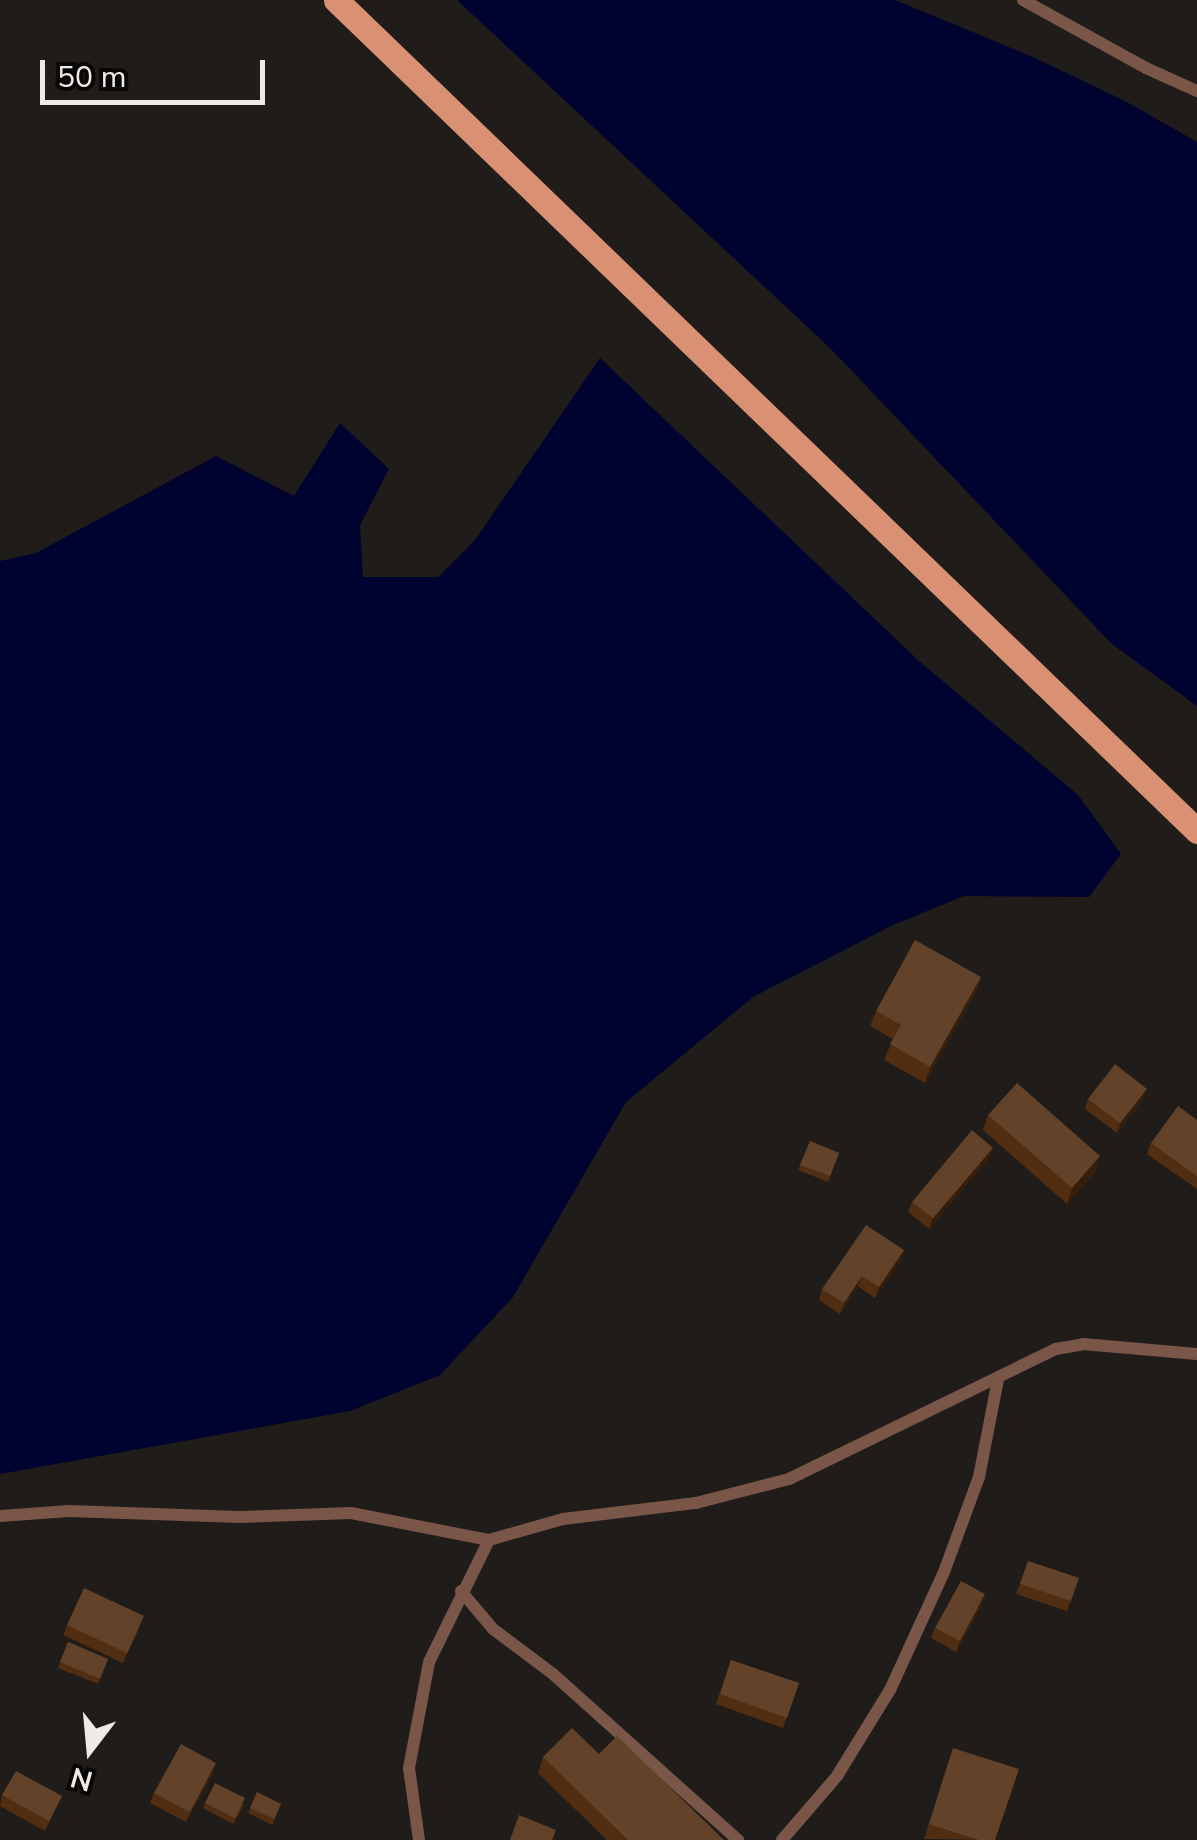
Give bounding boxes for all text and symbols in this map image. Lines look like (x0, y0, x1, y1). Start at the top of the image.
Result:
scale bar (45, 40, 270, 102)
text: 50 m (57, 57, 126, 98)
north arrow (40, 1700, 140, 1800)
text: N (66, 1758, 97, 1800)

